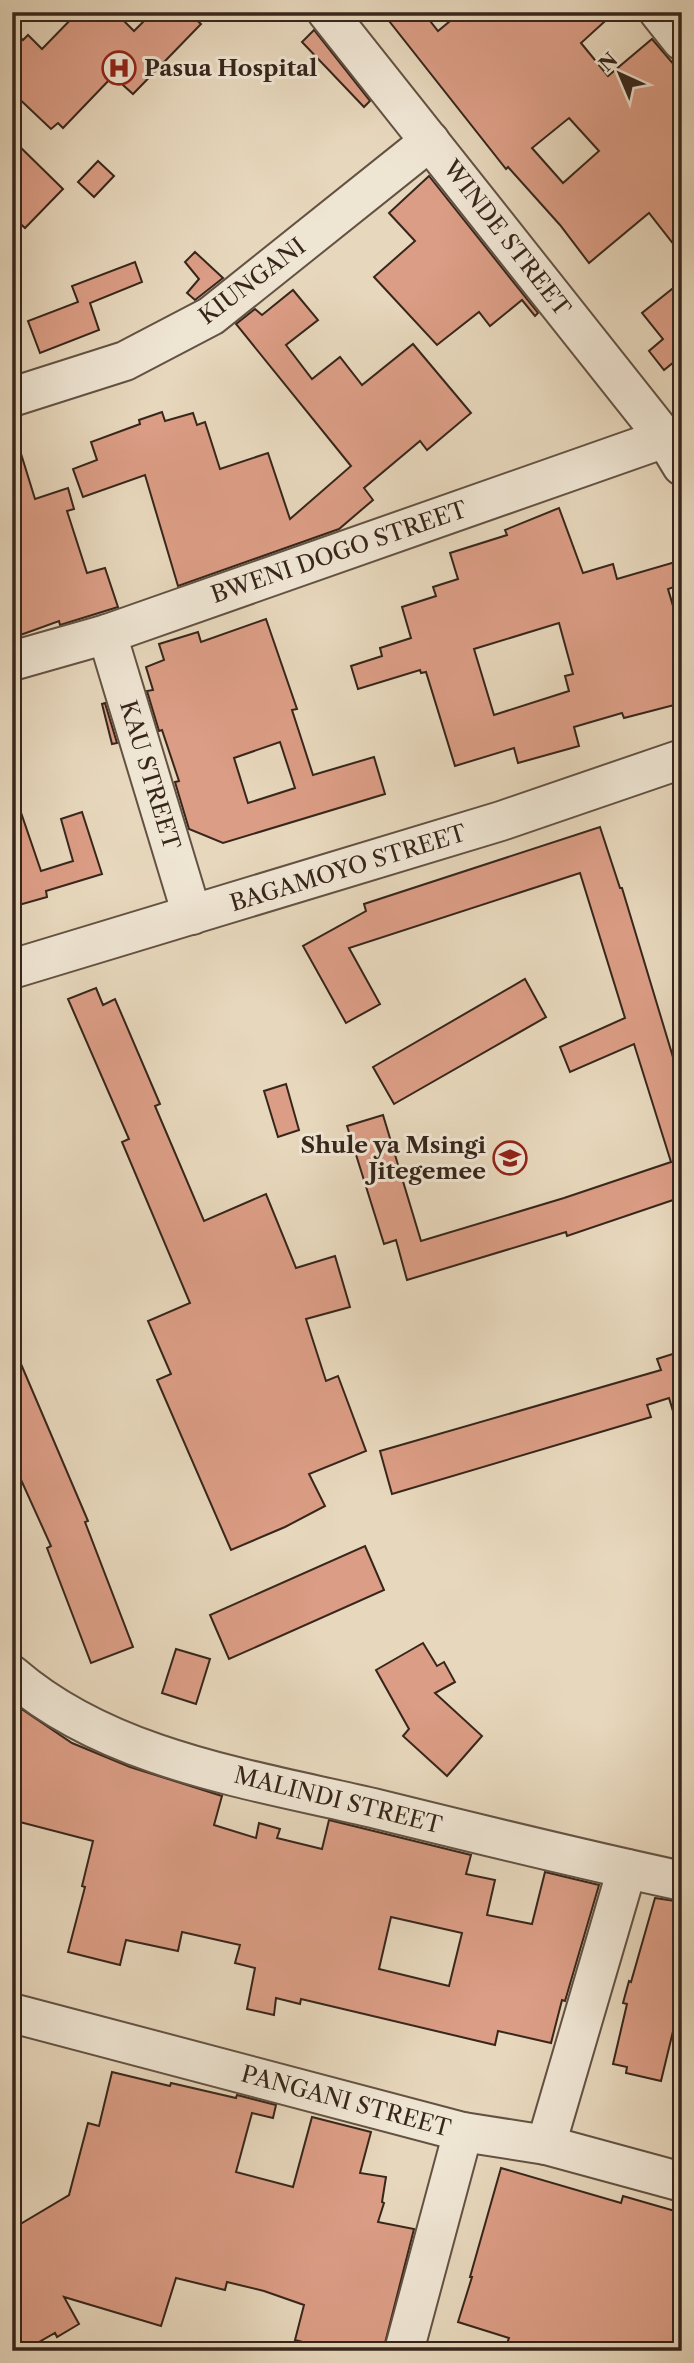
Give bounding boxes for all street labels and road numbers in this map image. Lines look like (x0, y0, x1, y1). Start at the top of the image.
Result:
street label: WINDE STREET (437, 154, 577, 322)
street label: KIUNGANI (193, 232, 311, 330)
street label: BWENI DOGO STREET (207, 495, 471, 609)
street label: KAU STREET (114, 697, 186, 854)
street label: BAGAMOYO STREET (226, 818, 470, 917)
street label: MALINDI STREET (231, 1761, 445, 1840)
street label: PANGANI STREET (238, 2060, 454, 2143)

